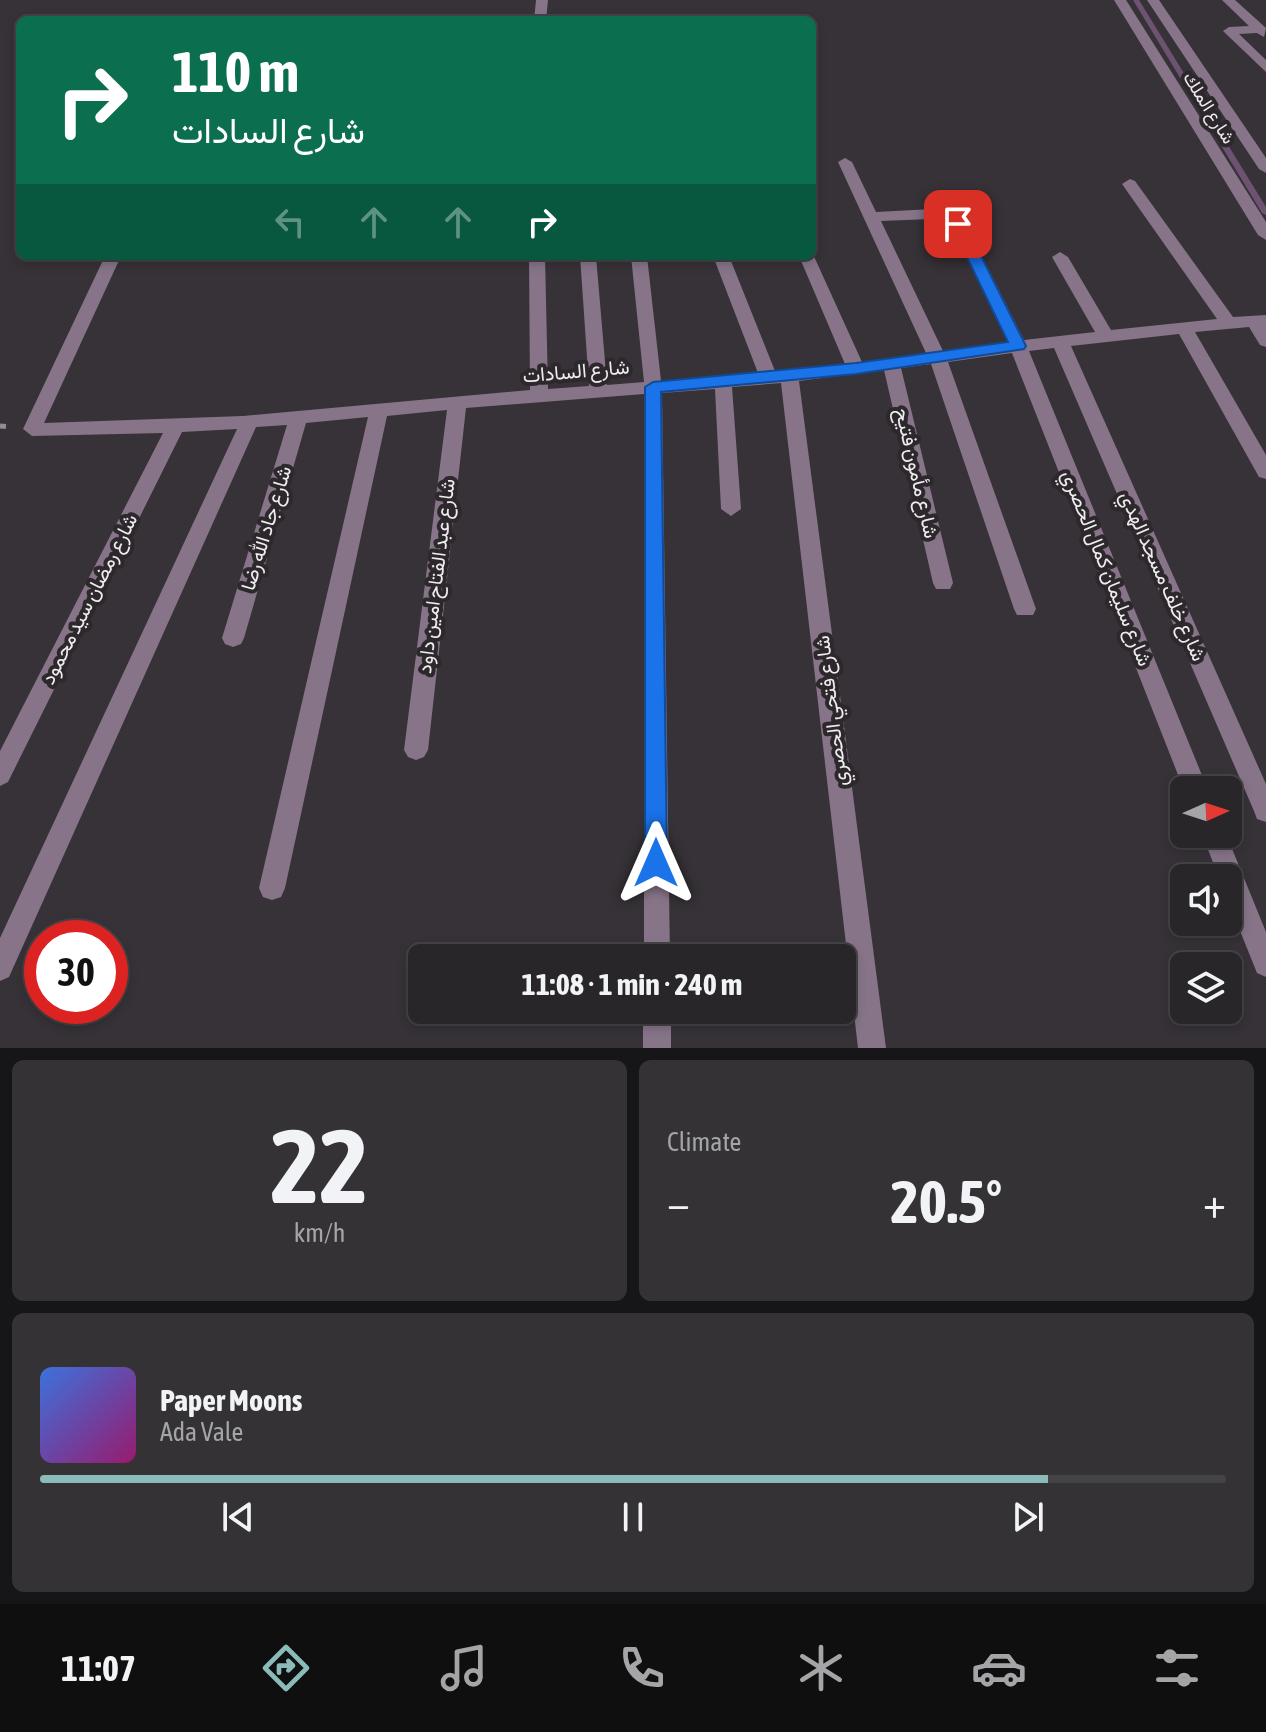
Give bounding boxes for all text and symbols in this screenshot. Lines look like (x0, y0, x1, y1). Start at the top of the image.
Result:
text: 110 m (172, 40, 299, 104)
icon: right (40, 48, 144, 152)
street label: شارع الملك (1178, 68, 1240, 148)
text: شارع السادات (172, 109, 365, 151)
pin (924, 190, 992, 258)
icon: left (268, 200, 312, 244)
icon: ahead (352, 200, 396, 244)
icon: ahead (436, 200, 480, 244)
icon: right (520, 200, 564, 244)
icon: arrive (936, 202, 980, 246)
street label: شارع السادات (522, 354, 631, 390)
street label: شارع مأمون فتيح (888, 405, 944, 541)
street label: شارع جاد الله رضا (236, 463, 298, 594)
street label: شارع سليمان كمال الحصري (1052, 466, 1157, 671)
street label: شارع عبد الفتاح امين داود (412, 477, 462, 675)
street label: شارع خلف مسجد الهدي (1110, 487, 1211, 667)
street label: شارع رمضان سيد محمود (36, 510, 144, 689)
street label: شارع فتحي الحصري (810, 634, 857, 788)
north arrow (1170, 776, 1242, 848)
map controls (1170, 776, 1242, 1024)
position arrow (614, 821, 698, 905)
button: sound (1170, 864, 1242, 936)
speed limit sign: 30 (24, 920, 128, 1024)
button: layers (1170, 952, 1242, 1024)
text: 11:08 · 1 min · 240 m (522, 967, 742, 1001)
text: 22 (271, 1106, 368, 1225)
text: Climate (667, 1127, 741, 1157)
text: 20.5° (891, 1167, 1002, 1236)
text: − (667, 1177, 690, 1227)
text: + (1203, 1177, 1226, 1227)
text: km/h (294, 1218, 345, 1248)
text: Paper Moons (160, 1383, 302, 1417)
text: Ada Vale (160, 1417, 243, 1447)
icon: previous (216, 1495, 260, 1539)
icon: pause (611, 1495, 655, 1539)
icon: next (1006, 1495, 1050, 1539)
icon: directions (258, 1640, 314, 1696)
icon: music (436, 1640, 492, 1696)
icon: phone (614, 1640, 670, 1696)
icon: climate (793, 1640, 849, 1696)
icon: car (971, 1640, 1027, 1696)
icon: filters (1149, 1640, 1205, 1696)
text: 11:07 (61, 1647, 136, 1689)

